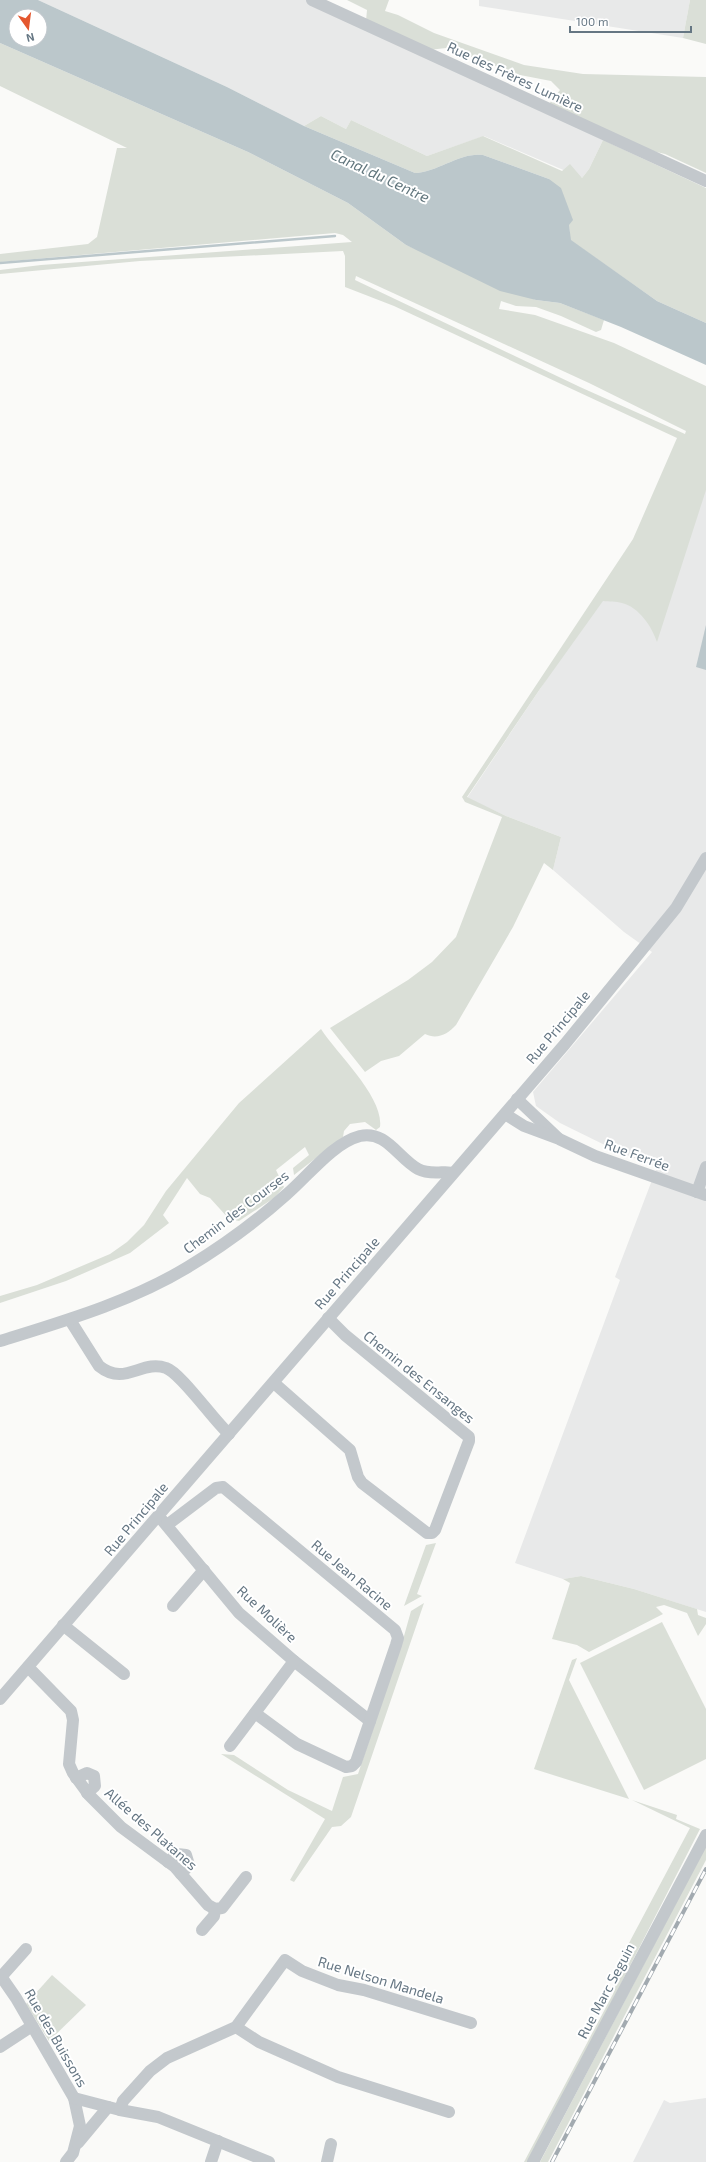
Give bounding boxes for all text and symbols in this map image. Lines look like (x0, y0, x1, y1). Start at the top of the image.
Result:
north arrow (8, 8, 48, 48)
scale bar (570, 8, 691, 34)
text: 100 m (576, 14, 608, 28)
text: N (25, 31, 36, 45)
street label: Rue des Frères Lumière (445, 38, 586, 115)
water label: Canal du Centre (328, 144, 433, 206)
street label: Rue Principale (522, 987, 593, 1067)
street label: Rue Ferrée (602, 1135, 672, 1174)
street label: Chemin des Courses (180, 1166, 292, 1257)
street label: Rue Principale (311, 1233, 383, 1312)
street label: Chemin des Ensanges (360, 1327, 478, 1427)
street label: Rue Principale (100, 1479, 171, 1559)
street label: Rue Jean Racine (308, 1536, 396, 1613)
street label: Rue Molière (234, 1582, 301, 1646)
street label: Allée des Platanes (102, 1784, 201, 1873)
street label: Rue Marc Seguin (573, 1940, 638, 2041)
street label: Rue Nelson Mandela (316, 1952, 446, 2007)
street label: Rue des Buissons (21, 1986, 91, 2090)

